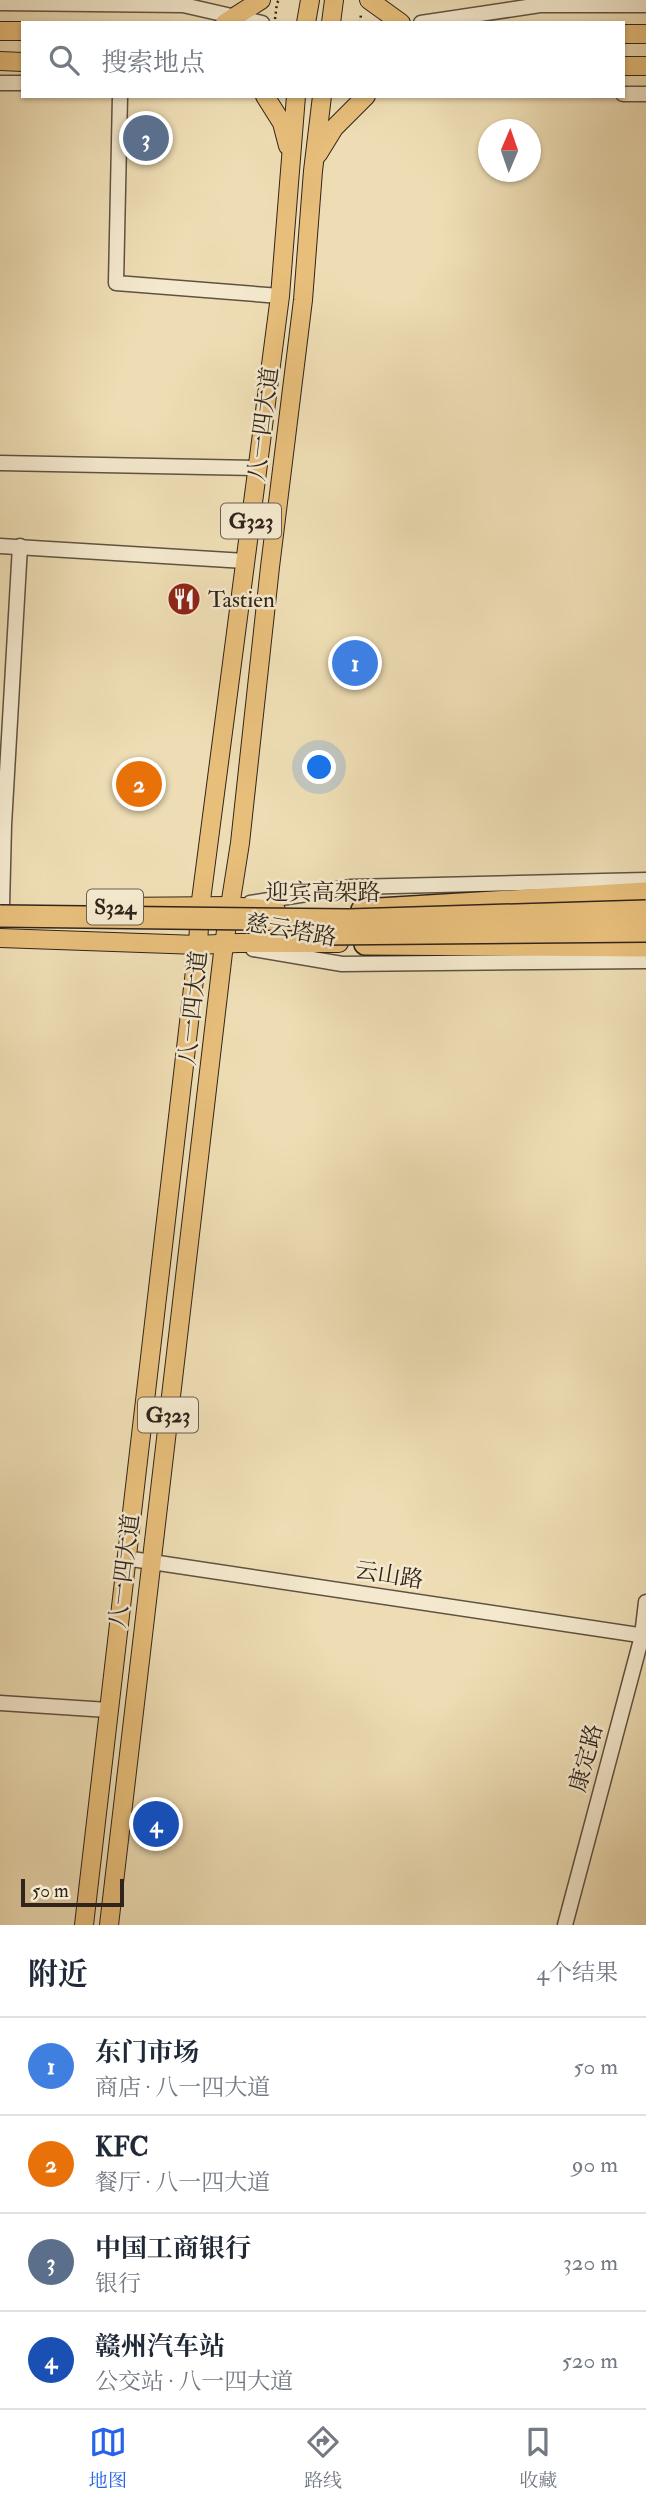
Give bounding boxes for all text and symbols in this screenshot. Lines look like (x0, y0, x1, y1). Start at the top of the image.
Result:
search box (21, 21, 625, 98)
icon: search (45, 41, 83, 79)
text: 搜索地点 (101, 47, 205, 79)
pin: 3 (123, 112, 169, 164)
north arrow (478, 119, 541, 182)
street label: 八一四大道 (242, 365, 284, 483)
road number: G323 (221, 504, 281, 538)
restaurant icon: Tastien (165, 580, 203, 618)
place label: Tastien (208, 585, 275, 614)
pin: 1 (332, 637, 378, 689)
your location (302, 750, 336, 784)
pin: 2 (116, 758, 162, 810)
street label: 迎宾高架路 (266, 878, 381, 907)
road number: S324 (87, 890, 143, 925)
street label: 慈云塔路 (243, 908, 339, 952)
street label: 八一四大道 (173, 949, 213, 1067)
road number: G323 (138, 1398, 198, 1432)
street label: 八一四大道 (103, 1512, 145, 1630)
street label: 云山路 (353, 1555, 425, 1595)
street label: 康定路 (563, 1721, 609, 1795)
pin: 4 (133, 1798, 179, 1850)
scale bar (21, 1876, 124, 1908)
text: 50 m (32, 1879, 69, 1903)
text: 附近 (28, 1956, 88, 1993)
text: 4个结果 (537, 1958, 618, 1987)
text: 东门市场 (95, 2037, 199, 2069)
text: 1 (47, 2052, 55, 2081)
text: 50 m (574, 2052, 618, 2081)
text: 商店 · 八一四大道 (95, 2073, 270, 2102)
text: KFC (95, 2132, 149, 2164)
text: 2 (45, 2150, 57, 2179)
text: 90 m (572, 2150, 618, 2179)
text: 餐厅 · 八一四大道 (95, 2168, 270, 2197)
text: 中国工商银行 (95, 2233, 251, 2265)
text: 3 (47, 2248, 55, 2277)
text: 320 m (563, 2248, 618, 2277)
text: 银行 (95, 2269, 141, 2298)
text: 赣州汽车站 (95, 2331, 225, 2363)
text: 4 (45, 2346, 57, 2375)
text: 520 m (562, 2346, 618, 2375)
text: 公交站 · 八一四大道 (95, 2367, 293, 2396)
tab: 地图 (89, 2423, 127, 2493)
tab: 路线 (304, 2423, 342, 2493)
tab: 收藏 (519, 2423, 557, 2493)

